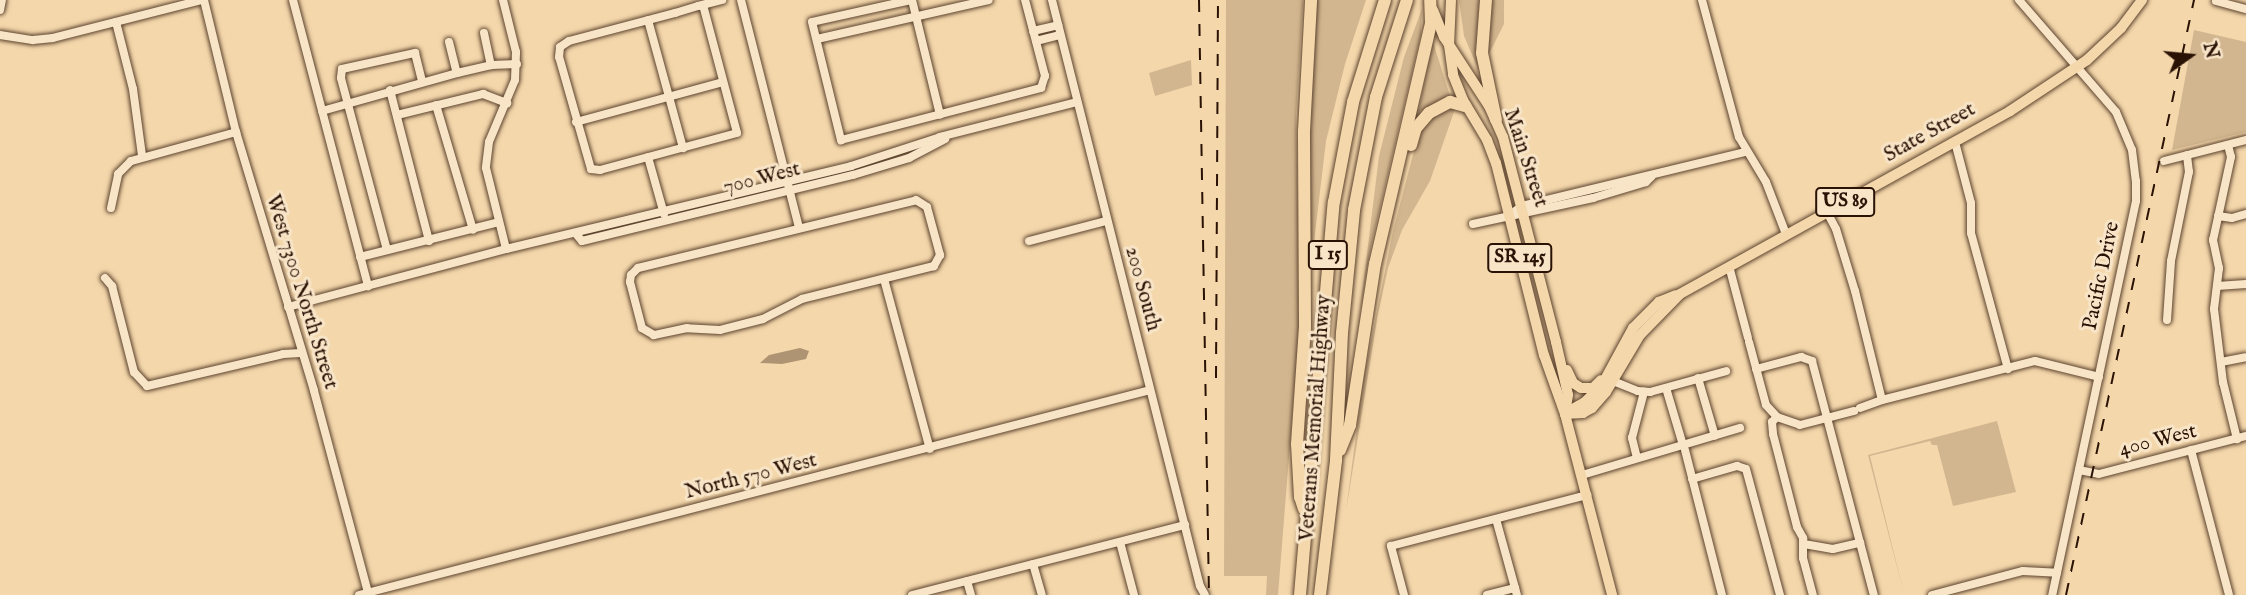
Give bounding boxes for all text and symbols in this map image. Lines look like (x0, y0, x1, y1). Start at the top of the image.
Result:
north arrow (2155, 21, 2225, 91)
text: N (2197, 40, 2224, 62)
street label: State Street (1880, 98, 1980, 168)
street label: Main Street (1497, 105, 1553, 211)
street label: 700 West (721, 157, 803, 201)
road number: US 89 (1814, 186, 1876, 218)
street label: West 7300 North Street (259, 192, 343, 392)
street label: Pacific Drive (2078, 219, 2126, 333)
road number: I 15 (1307, 240, 1349, 270)
road number: SR 145 (1487, 242, 1553, 274)
street label: 200 South (1119, 244, 1165, 334)
street label: Veterans Memorial Highway (1295, 294, 1337, 542)
street label: 400 West (2117, 419, 2199, 463)
street label: North 570 West (682, 448, 820, 506)

